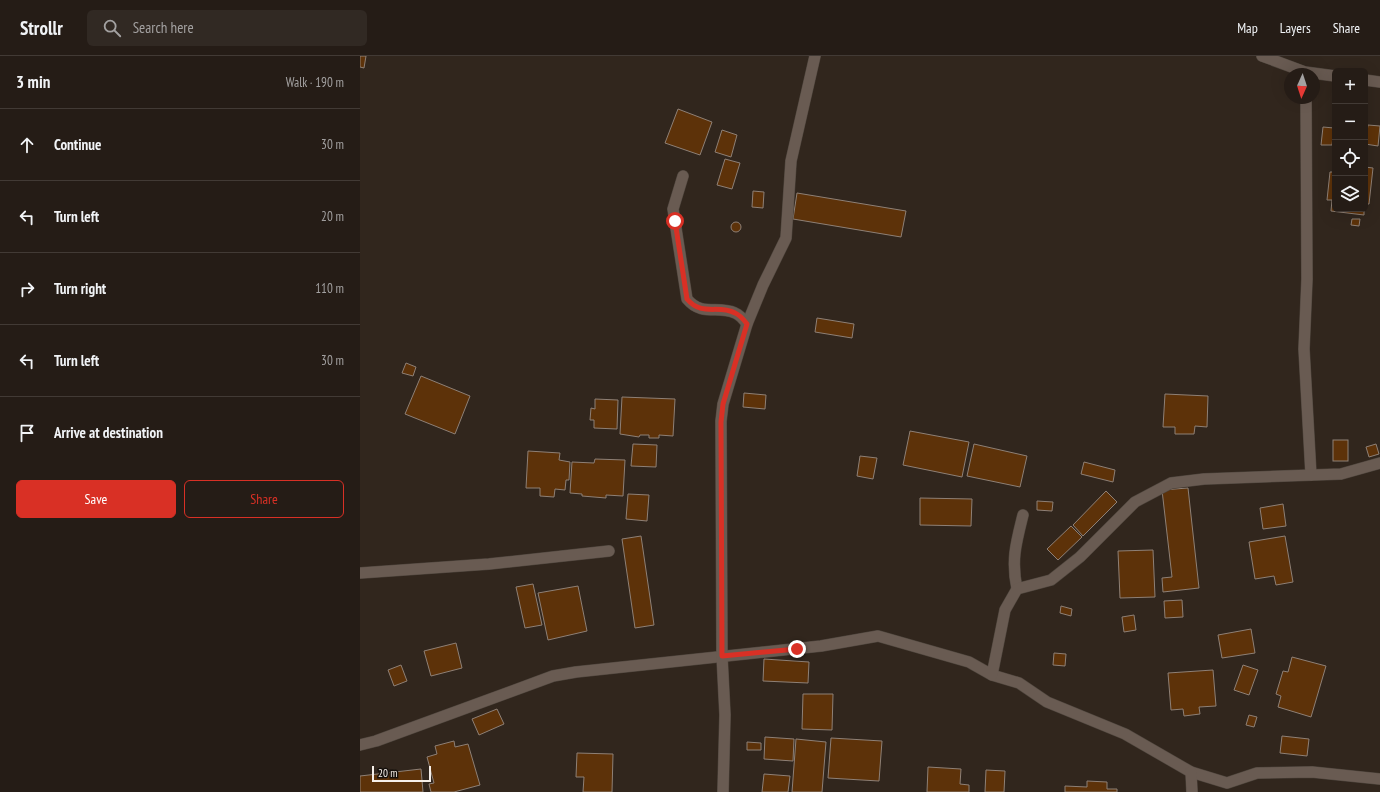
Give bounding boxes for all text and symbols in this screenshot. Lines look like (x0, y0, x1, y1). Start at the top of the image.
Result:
search box (87, 10, 367, 46)
text: Strollr (20, 16, 63, 40)
icon: search (101, 17, 123, 39)
text: Search here (133, 18, 194, 37)
text: Map (1237, 19, 1258, 37)
text: Layers (1280, 19, 1311, 37)
text: Share (1333, 19, 1360, 37)
north arrow (1284, 68, 1320, 104)
map controls (1332, 68, 1368, 212)
button: + (1332, 68, 1368, 104)
text: 3 min (16, 71, 50, 93)
text: Walk · 190 m (286, 74, 344, 91)
button: − (1332, 104, 1368, 140)
icon: ahead (16, 134, 38, 156)
text: Continue (54, 135, 101, 154)
text: 30 m (321, 136, 344, 153)
button: locate (1332, 140, 1368, 176)
button: layers (1332, 176, 1368, 212)
icon: left (16, 206, 38, 228)
text: Turn left (54, 207, 99, 226)
text: 20 m (321, 208, 344, 225)
route start (666, 212, 684, 230)
icon: right (16, 278, 38, 300)
text: Turn right (54, 279, 106, 298)
text: 110 m (315, 280, 344, 297)
icon: left (16, 350, 38, 372)
text: Turn left (54, 351, 99, 370)
text: 30 m (321, 352, 344, 369)
icon: arrive (16, 422, 38, 444)
text: Arrive at destination (54, 423, 163, 442)
button: Save (16, 480, 176, 518)
button: Share (184, 480, 344, 518)
route end (788, 640, 806, 658)
scale bar (372, 764, 431, 783)
text: 20 m (378, 766, 397, 780)

